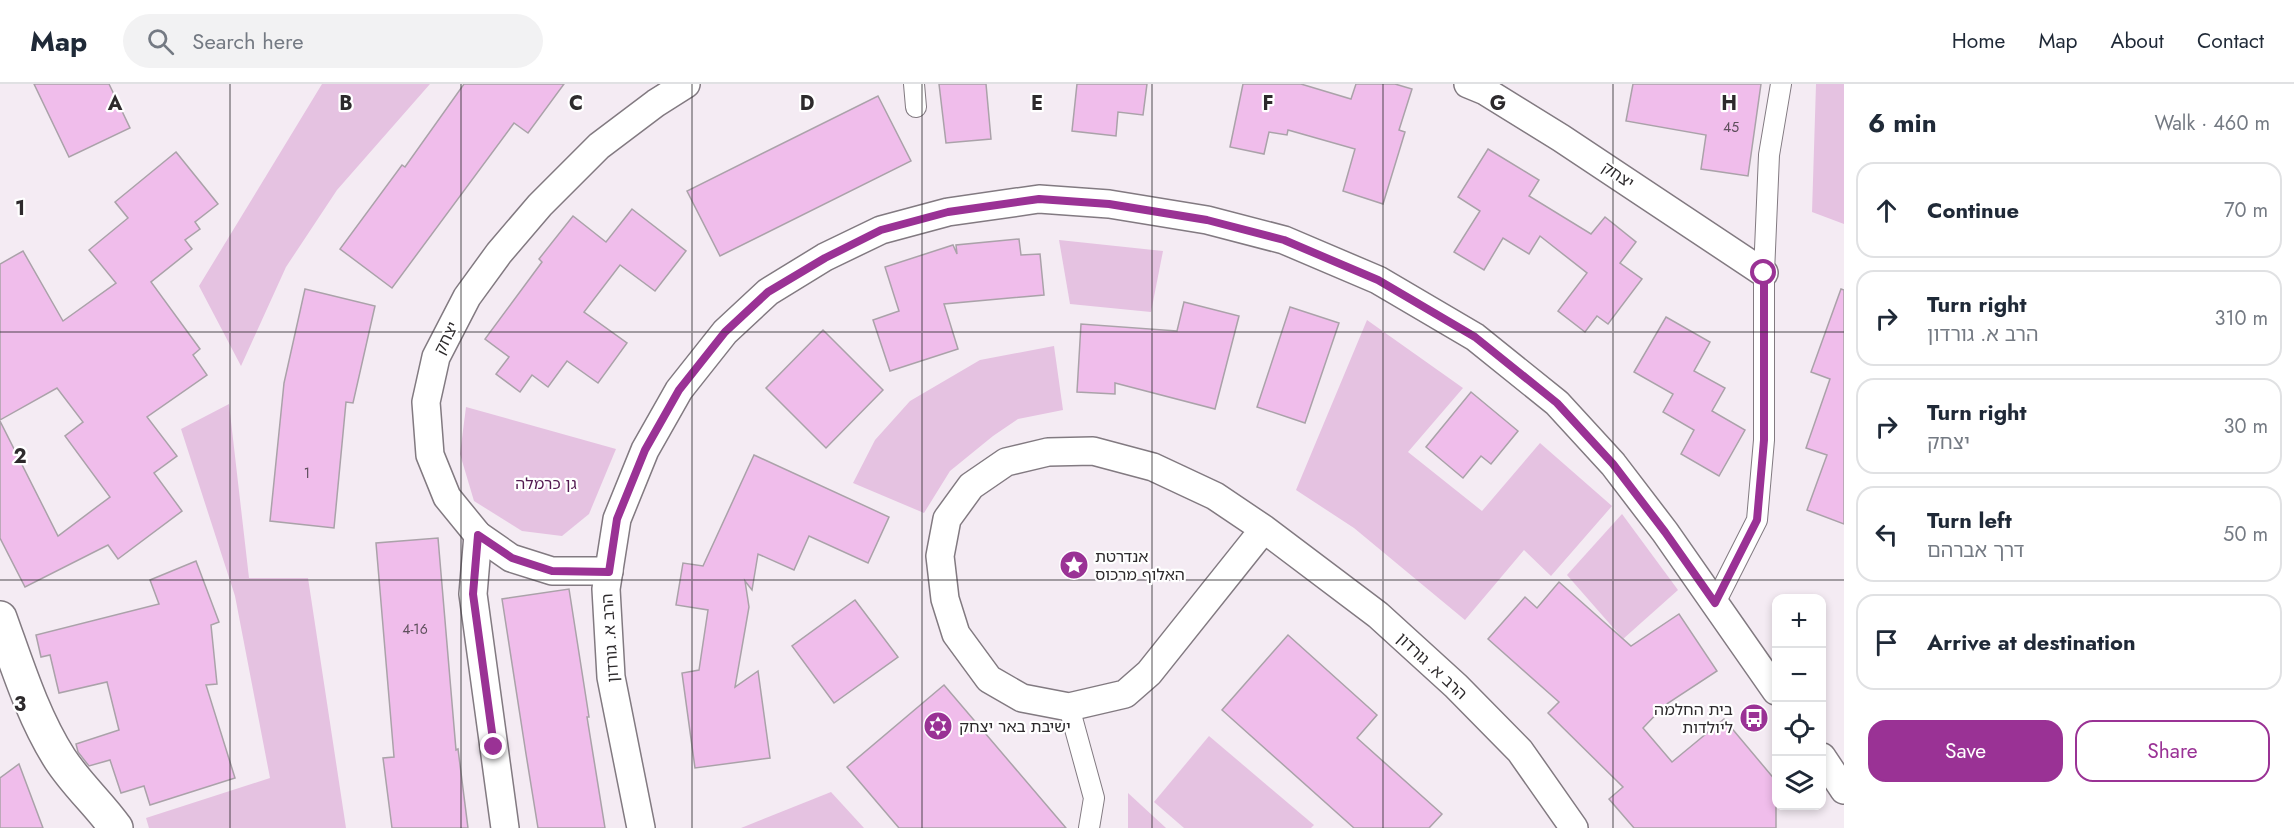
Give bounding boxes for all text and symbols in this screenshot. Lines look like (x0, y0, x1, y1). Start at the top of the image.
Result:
search box (123, 14, 543, 68)
text: Map (30, 21, 87, 62)
icon: search (144, 25, 177, 58)
text: Search here (192, 25, 304, 57)
text: Home (1952, 26, 2005, 56)
text: Map (2038, 26, 2078, 56)
text: About (2111, 26, 2164, 56)
text: Contact (2197, 26, 2264, 56)
text: A (107, 89, 123, 118)
text: B (339, 89, 353, 118)
text: C (569, 89, 583, 118)
text: D (800, 89, 814, 118)
text: E (1031, 89, 1043, 118)
text: F (1262, 89, 1274, 118)
text: G (1490, 89, 1506, 118)
text: H (1721, 89, 1737, 118)
text: 6 min (1868, 104, 1937, 142)
text: Walk · 460 m (2154, 109, 2270, 138)
house number: 45 (1723, 117, 1739, 137)
street label: יצחק (1597, 156, 1639, 194)
text: 1 (15, 194, 25, 223)
icon: ahead (1870, 194, 1903, 227)
text: Continue (1927, 194, 2019, 226)
text: 70 m (2224, 196, 2268, 225)
route start (1750, 259, 1776, 285)
text: Turn right (1927, 288, 2027, 320)
icon: right (1870, 302, 1903, 335)
text: 310 m (2214, 304, 2268, 333)
street label: יצחק (428, 318, 464, 358)
text: הרב א. גורדון (1927, 320, 2038, 349)
text: Turn right (1927, 396, 2027, 428)
icon: right (1870, 410, 1903, 443)
text: 30 m (2223, 412, 2268, 441)
text: יצחק (1927, 428, 1970, 457)
text: 2 (13, 442, 27, 471)
house number: 1 (304, 463, 310, 483)
park label: גן כרמלה (515, 472, 577, 495)
text: Turn left (1927, 504, 2012, 536)
icon: left (1870, 518, 1903, 551)
text: 50 m (2223, 520, 2268, 549)
text: דרך אברהם (1927, 536, 2024, 565)
place label: אנדרטת האלוף מרכוס (1095, 545, 1185, 586)
place icon: אנדרטת האלוף מרכוס (1058, 549, 1090, 581)
street label: הרב א. גורדון (595, 593, 625, 683)
map controls (1772, 594, 1826, 810)
button: + (1772, 594, 1826, 648)
house number: 4-16 (402, 619, 428, 639)
icon: arrive (1870, 626, 1903, 659)
text: Arrive at destination (1927, 626, 2136, 658)
street label: הרב א. גורדון (1392, 627, 1472, 705)
button: − (1772, 648, 1826, 702)
text: 3 (14, 690, 26, 719)
place label: בית החלמה ליולדות (1654, 698, 1733, 739)
bus stop icon: בית החלמה ליולדות (1738, 702, 1770, 734)
button: locate (1772, 702, 1826, 756)
synagogue icon: ישיבת באר יצחק (922, 710, 954, 742)
place label: ישיבת באר יצחק (959, 715, 1071, 738)
button: Save (1868, 720, 2063, 782)
button: Share (2075, 720, 2270, 782)
route end (480, 733, 506, 759)
button: layers (1772, 756, 1826, 810)

